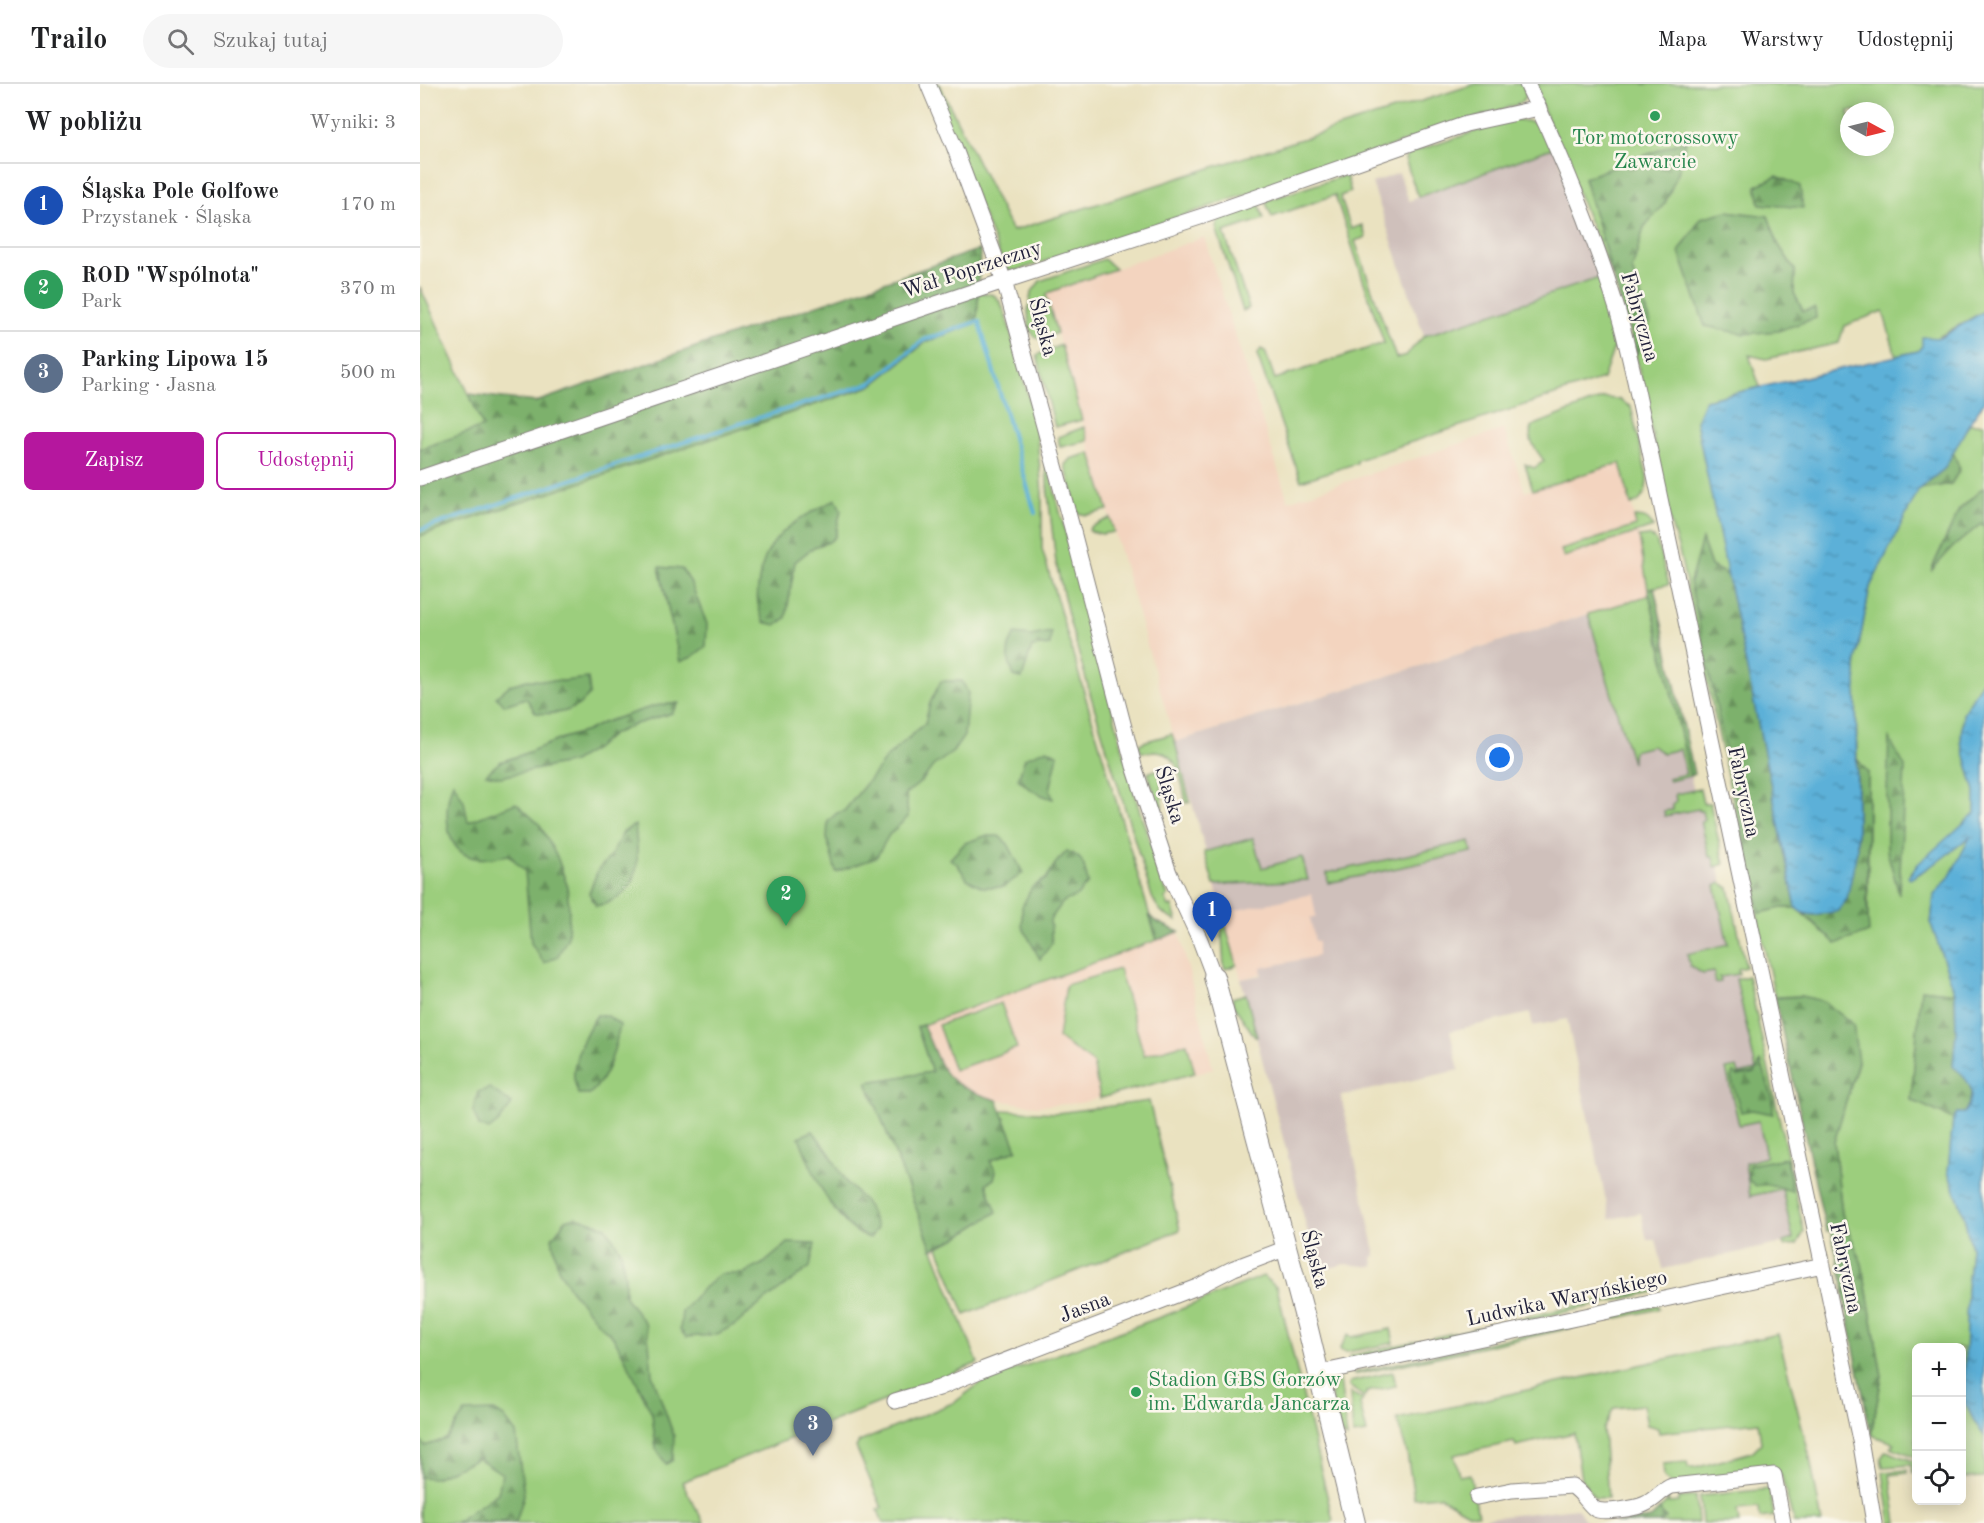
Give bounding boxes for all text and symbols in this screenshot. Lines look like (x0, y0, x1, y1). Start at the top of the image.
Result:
search box (143, 14, 563, 68)
icon: search (164, 25, 197, 58)
text: Trailo (30, 27, 107, 55)
text: Szukaj tutaj (212, 30, 328, 52)
text: Mapa (1658, 30, 1707, 51)
text: Warstwy (1740, 30, 1824, 51)
text: Udostępnij (1857, 30, 1954, 51)
north arrow (1840, 102, 1894, 156)
marker: Tor motocrossowy Zawarcie (1648, 109, 1662, 123)
text: W pobliżu (24, 110, 142, 136)
text: Wyniki: 3 (309, 113, 396, 133)
place label: Tor motocrossowy Zawarcie (1571, 128, 1739, 173)
text: Śląska Pole Golfowe (81, 181, 279, 203)
text: 1 (38, 195, 49, 215)
text: 170 m (340, 195, 396, 215)
text: Przystanek · Śląska (81, 208, 252, 228)
street label: Wał Poprzeczny (899, 238, 1045, 302)
text: ROD "Wspólnota" (81, 265, 259, 287)
street label: Fabryczna (1616, 269, 1662, 365)
text: 2 (38, 279, 49, 299)
text: 370 m (340, 279, 396, 299)
text: Park (81, 292, 122, 312)
street label: Śląska (1024, 294, 1065, 358)
text: Parking Lipowa 15 (81, 349, 269, 371)
text: 3 (38, 363, 49, 383)
text: 500 m (340, 363, 396, 383)
text: Parking · Jasna (81, 376, 216, 396)
button: Zapisz (24, 432, 204, 490)
button: Udostępnij (216, 432, 396, 490)
your location (1485, 743, 1514, 772)
street label: Fabryczna (1723, 744, 1763, 840)
street label: Śląska (1150, 762, 1193, 827)
pin: 2 (766, 876, 806, 926)
pin: 1 (1192, 892, 1232, 942)
street label: Fabryczna (1825, 1220, 1865, 1316)
street label: Śląska (1296, 1226, 1337, 1290)
street label: Ludwika Waryńskiego (1465, 1267, 1669, 1331)
street label: Jasna (1057, 1289, 1113, 1327)
map controls (1912, 1343, 1966, 1505)
button: + (1912, 1343, 1966, 1397)
place label: Stadion GBS Gorzów im. Edwarda Jancarza (1148, 1370, 1350, 1415)
marker: Stadion GBS Gorzów im. Edwarda Jancarza (1129, 1385, 1143, 1399)
button: − (1912, 1397, 1966, 1451)
pin: 3 (794, 1406, 832, 1456)
button: locate (1912, 1451, 1966, 1505)

